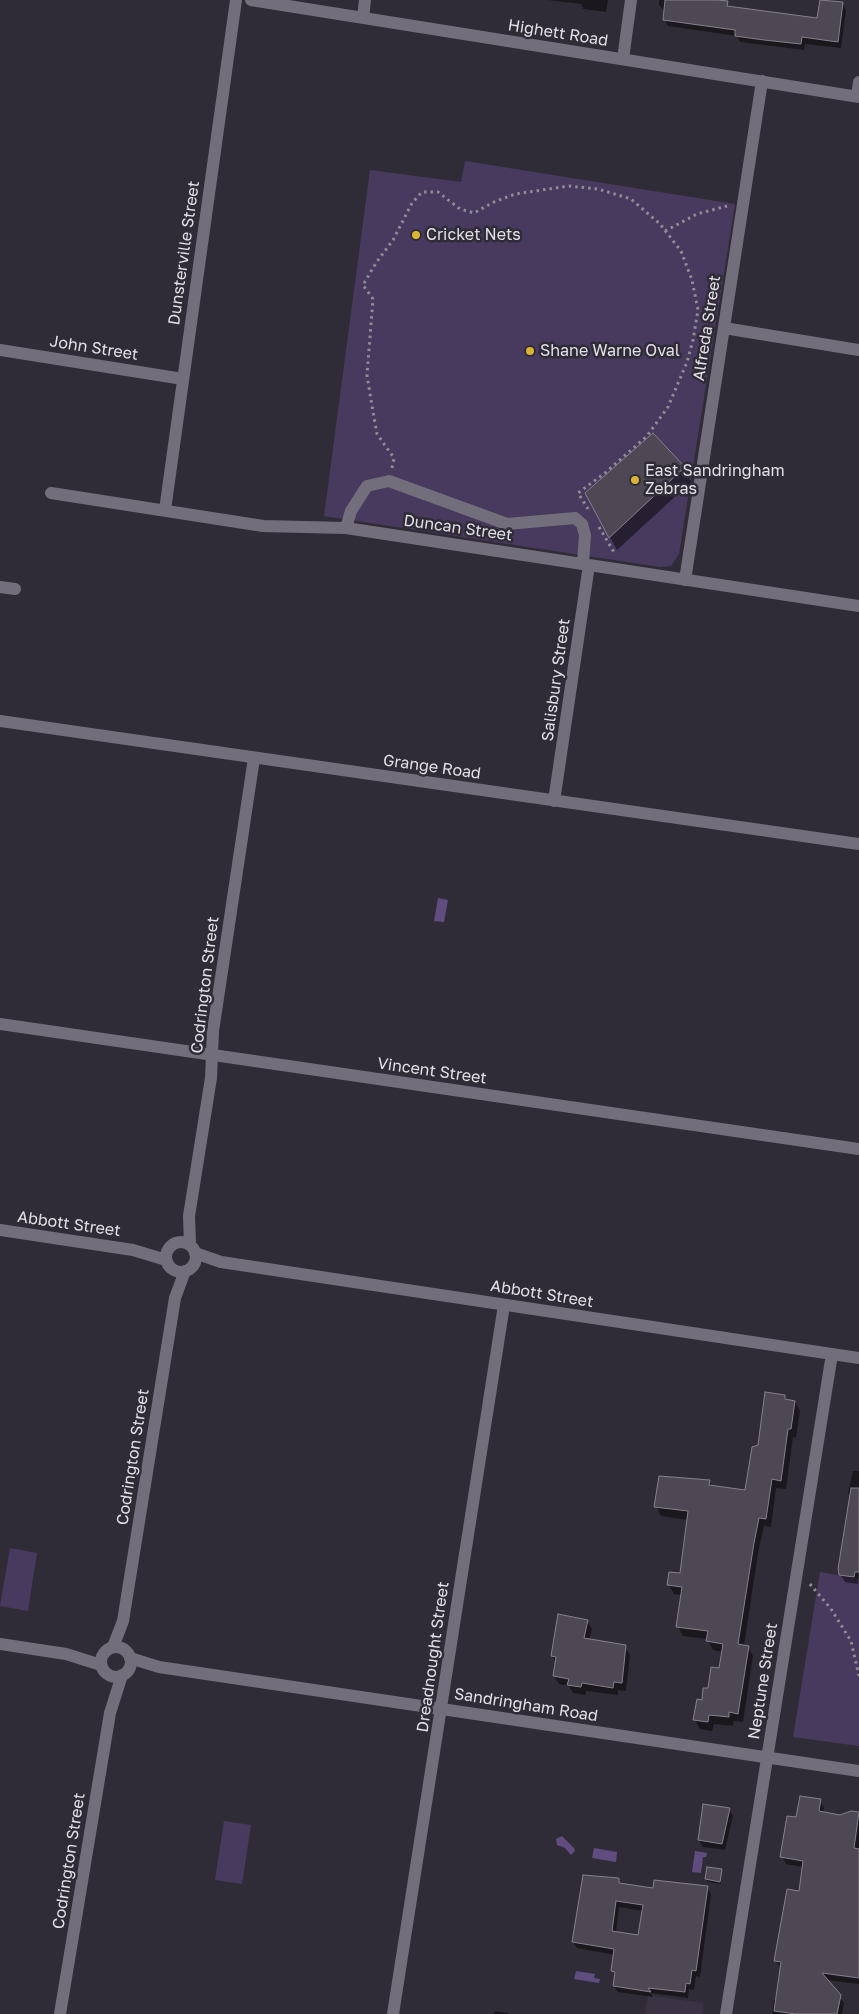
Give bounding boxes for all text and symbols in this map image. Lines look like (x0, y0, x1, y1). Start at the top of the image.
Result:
street label: Highett Road (506, 16, 610, 50)
street label: Dunsterville Street (164, 180, 204, 326)
place label: Cricket Nets (426, 225, 521, 245)
marker: Cricket Nets (410, 229, 422, 241)
street label: Alfreda Street (689, 274, 725, 382)
street label: John Street (48, 332, 140, 364)
place label: Shane Warne Oval (540, 341, 680, 361)
marker: Shane Warne Oval (524, 345, 536, 357)
place label: East Sandringham Zebras (645, 461, 785, 499)
marker: East Sandringham Zebras (629, 474, 641, 486)
street label: Duncan Street (402, 511, 514, 545)
street label: Salisbury Street (538, 617, 574, 743)
street label: Grange Road (382, 751, 482, 783)
street label: Codrington Street (187, 915, 223, 1055)
street label: Vincent Street (376, 1054, 488, 1088)
street label: Abbott Street (16, 1207, 122, 1241)
street label: Abbott Street (489, 1276, 595, 1312)
street label: Codrington Street (113, 1387, 153, 1527)
street label: Dreadnought Street (413, 1580, 453, 1734)
street label: Neptune Street (744, 1621, 782, 1741)
street label: Sandringham Road (453, 1684, 599, 1726)
street label: Codrington Street (49, 1791, 89, 1931)

